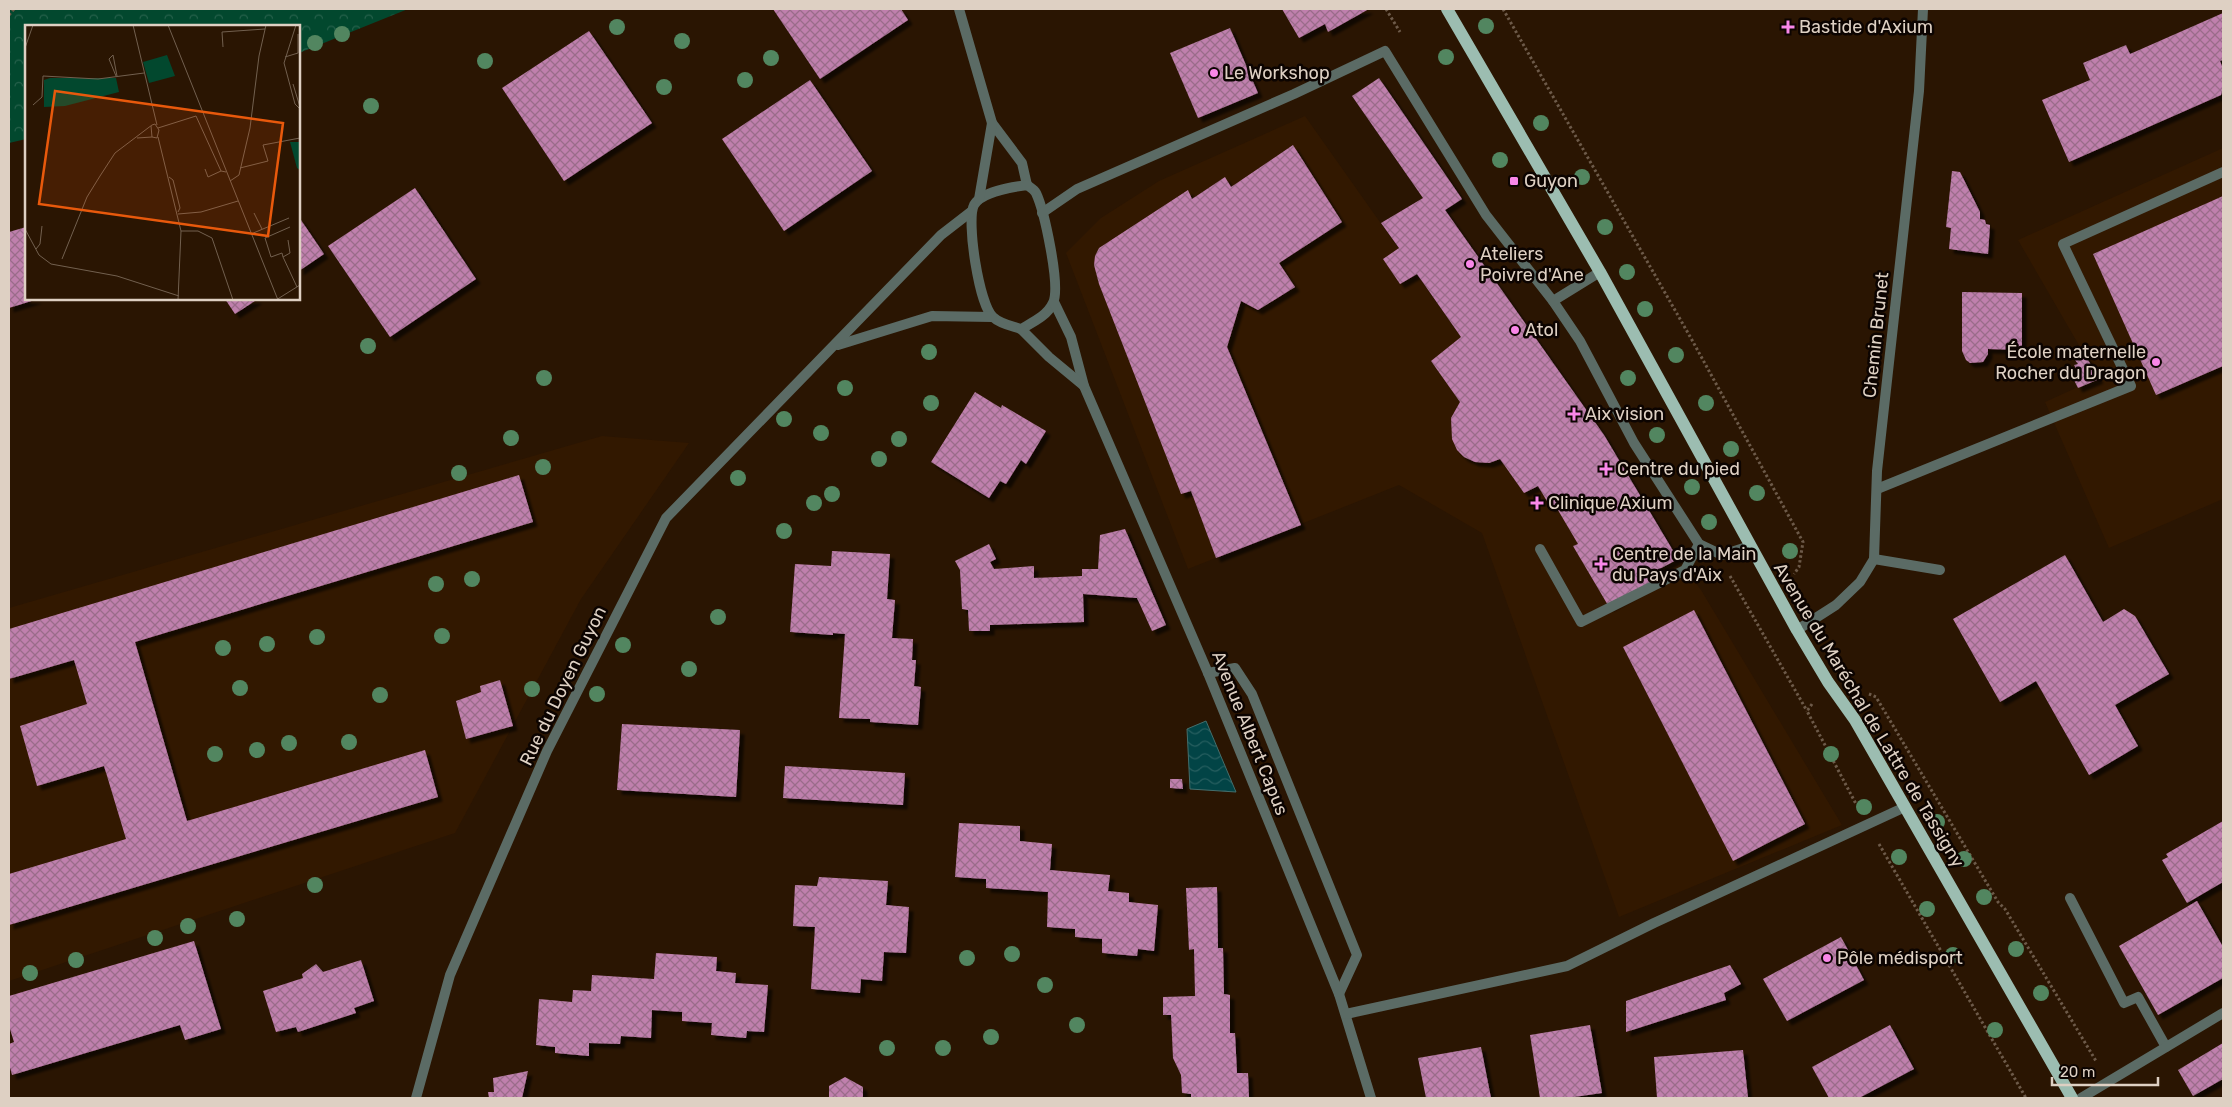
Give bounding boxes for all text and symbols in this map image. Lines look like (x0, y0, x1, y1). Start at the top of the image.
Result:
place label: Bastide d'Axium (1799, 16, 1933, 38)
marker: Bastide d'Axium (1781, 20, 1795, 34)
inset map (25, 25, 300, 300)
place label: Le Workshop (1224, 62, 1330, 84)
marker: Le Workshop (1208, 67, 1220, 79)
place label: Guyon (1524, 170, 1578, 192)
marker: Guyon (1508, 175, 1520, 187)
place label: Ateliers Poivre d'Ane (1480, 243, 1584, 286)
marker: Ateliers Poivre d'Ane (1464, 258, 1476, 270)
street label: Chemin Brunet (1858, 271, 1894, 399)
place label: Atol (1525, 319, 1558, 341)
marker: Atol (1509, 324, 1521, 336)
place label: École maternelle Rocher du Dragon (1995, 341, 2146, 384)
marker: École maternelle Rocher du Dragon (2150, 356, 2162, 368)
place label: Aix vision (1585, 403, 1664, 425)
marker: Aix vision (1567, 407, 1581, 421)
place label: Centre du pied (1617, 458, 1740, 480)
marker: Centre du pied (1599, 462, 1613, 476)
place label: Clinique Axium (1548, 492, 1673, 514)
marker: Clinique Axium (1530, 496, 1544, 510)
place label: Centre de la Main du Pays d'Aix (1612, 543, 1756, 586)
marker: Centre de la Main du Pays d'Aix (1594, 557, 1608, 571)
street label: Avenue du Maréchal de Lattre de Tassigny (1769, 559, 1969, 872)
street label: Rue du Doyen Guyon (515, 603, 611, 769)
street label: Avenue Albert Capus (1207, 648, 1293, 818)
place label: Pôle médisport (1837, 947, 1963, 969)
marker: Pôle médisport (1821, 952, 1833, 964)
scale bar (2052, 1054, 2158, 1086)
text: 20 m (2060, 1063, 2095, 1081)

